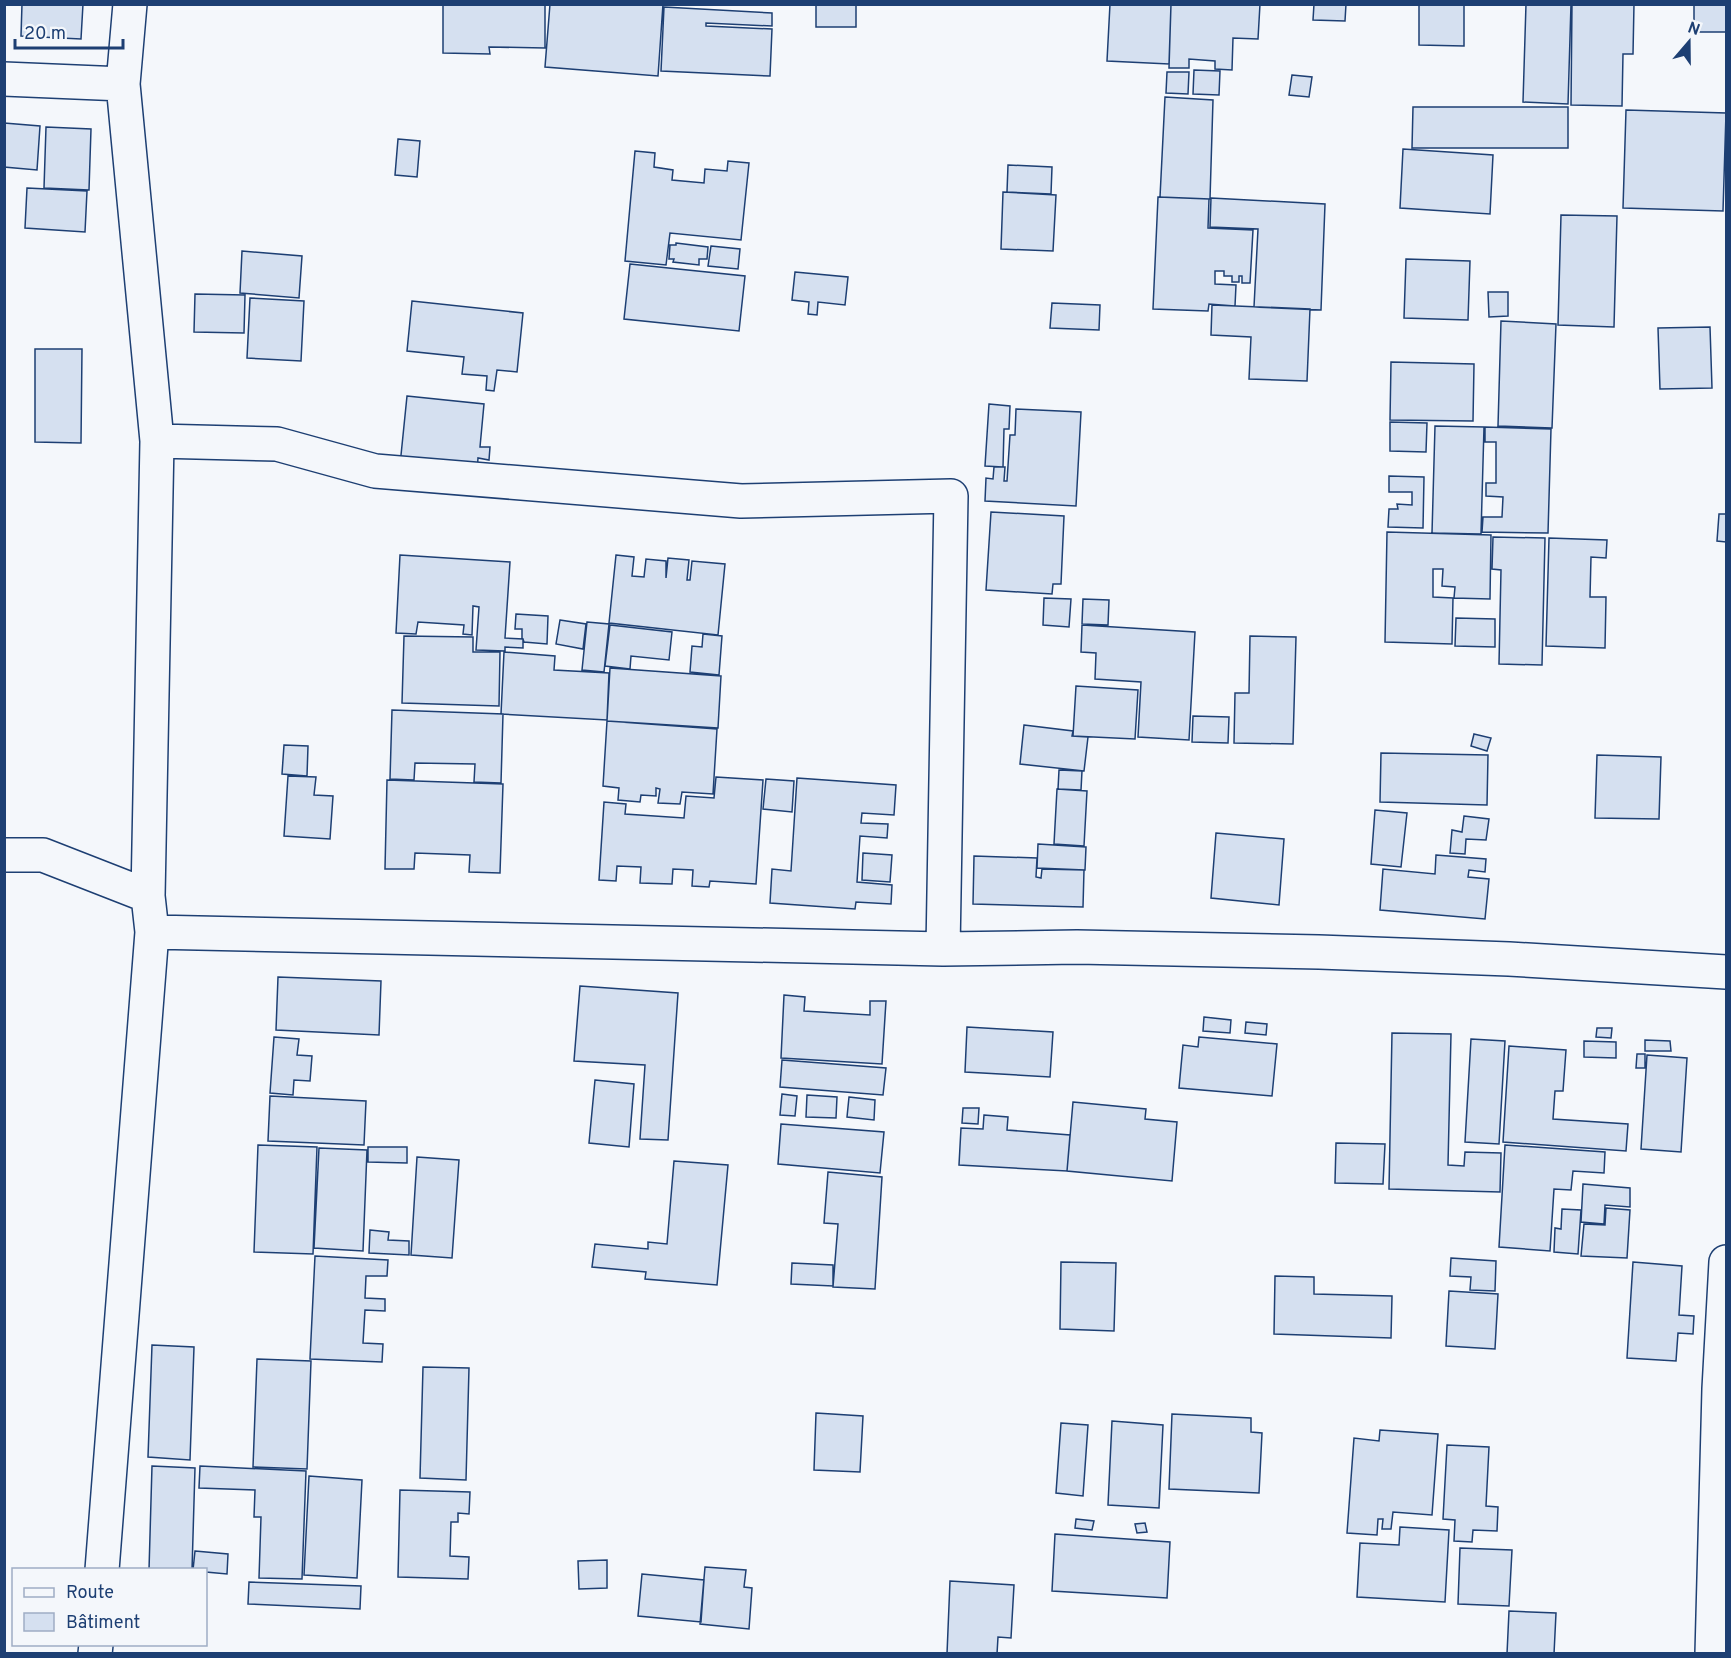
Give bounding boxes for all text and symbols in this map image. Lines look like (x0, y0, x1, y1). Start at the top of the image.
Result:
scale bar (15, 12, 123, 50)
north arrow (1659, 12, 1719, 72)
text: N (1685, 18, 1702, 41)
text: 20 m (24, 23, 66, 46)
legend (12, 1568, 207, 1646)
text: Route (66, 1582, 114, 1605)
text: Bâtiment (66, 1612, 140, 1635)

